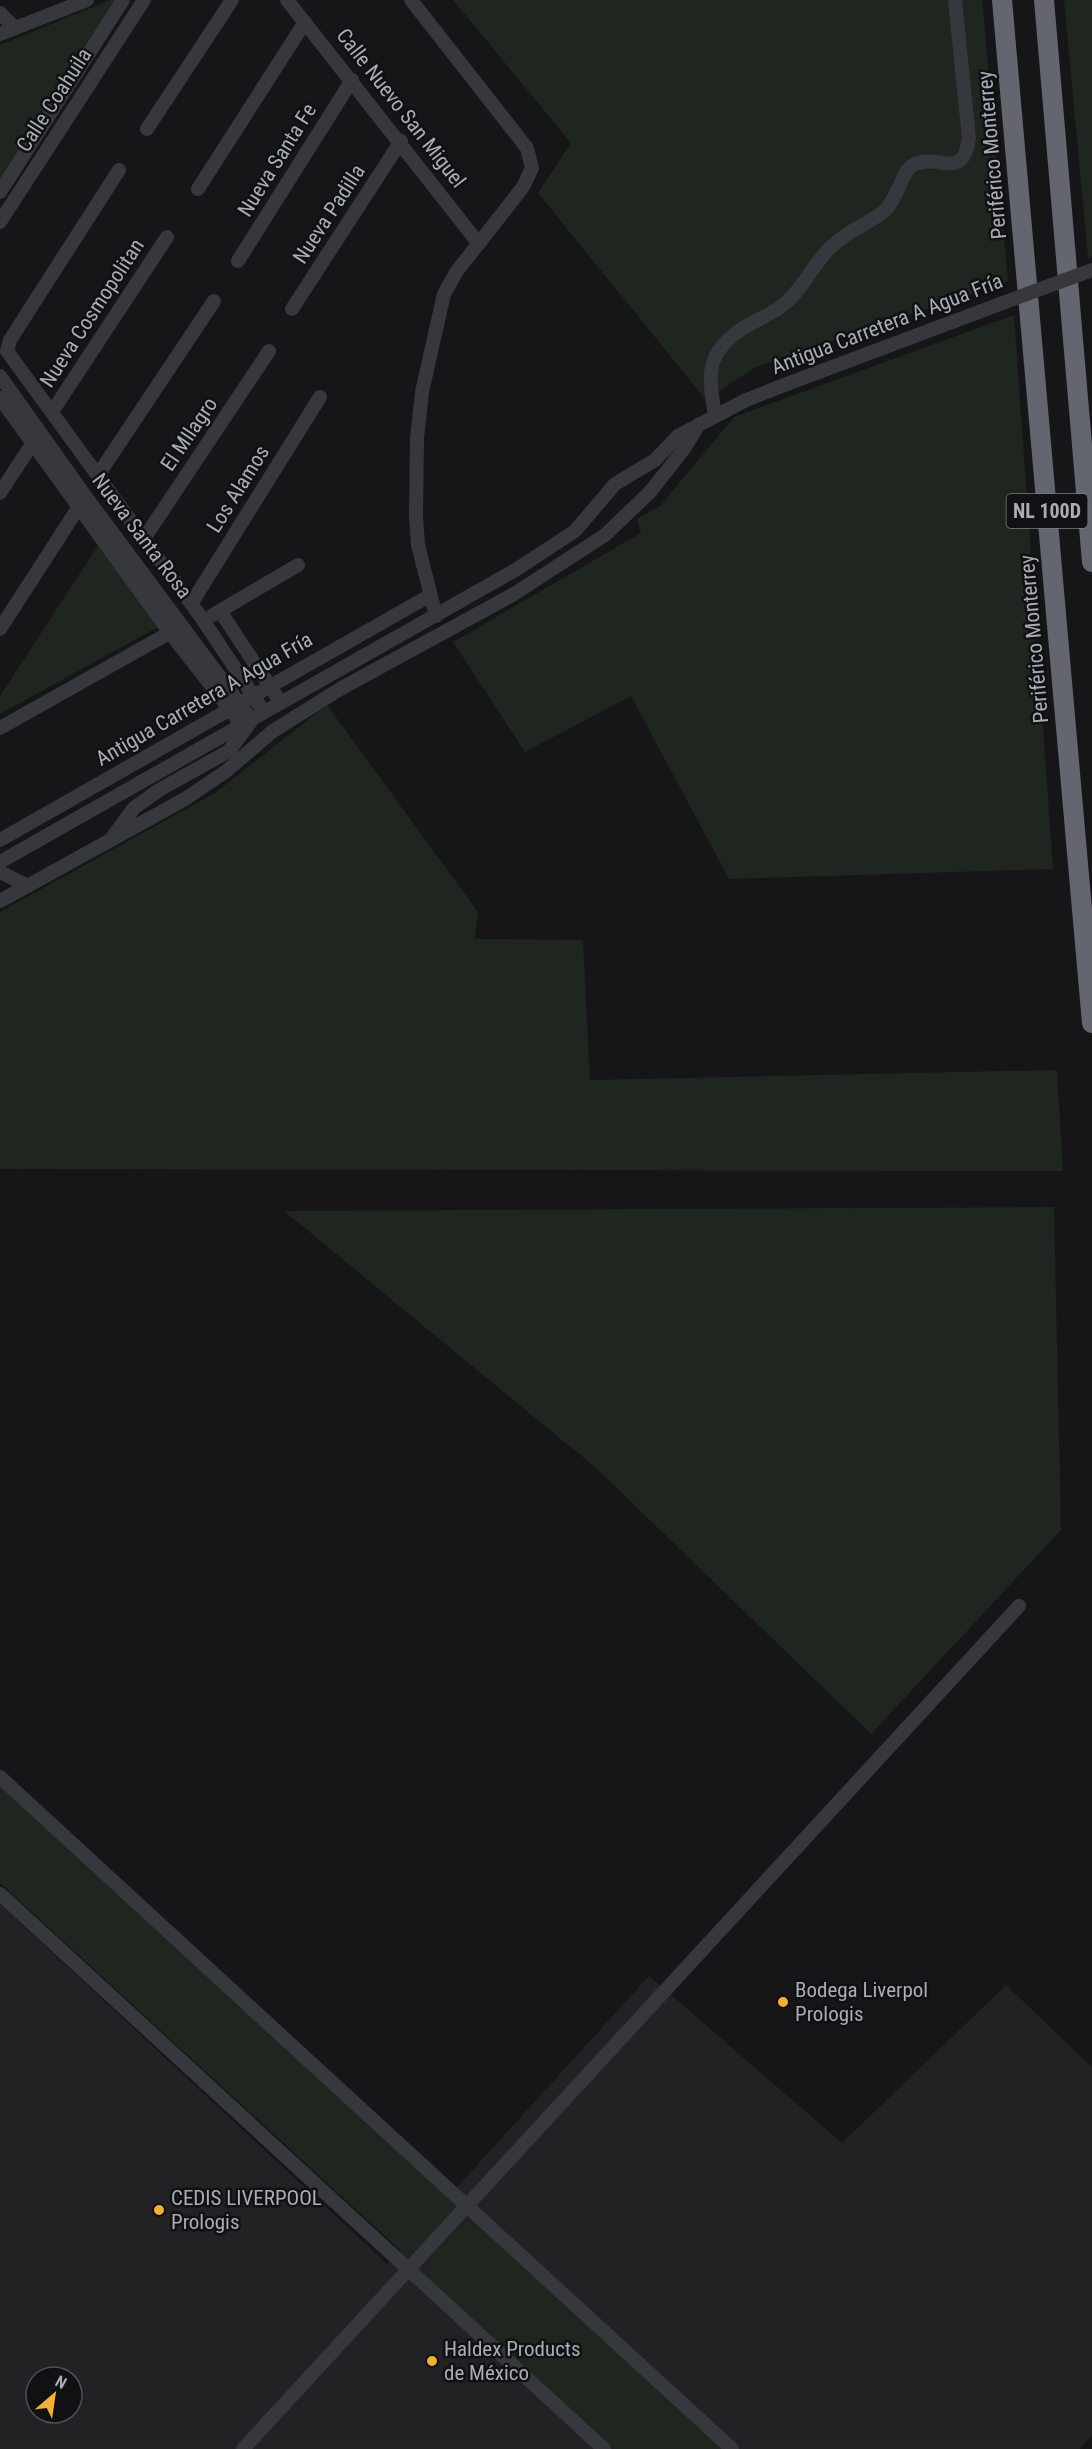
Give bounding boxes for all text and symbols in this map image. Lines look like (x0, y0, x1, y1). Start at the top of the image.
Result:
street label: Calle Nuevo San Miguel (331, 24, 471, 192)
street label: Calle Coahuila (12, 44, 96, 156)
street label: Periférico Monterrey (973, 70, 1011, 240)
street label: Nueva Santa Fe (233, 99, 321, 221)
street label: Nueva Padilla (288, 160, 370, 268)
street label: Nueva Cosmopolitan (35, 234, 149, 392)
street label: Antigua Carretera A Agua Fría (768, 269, 1006, 379)
street label: El MIlagro (156, 393, 222, 475)
street label: Los Alamos (202, 441, 274, 537)
street label: Nueva Santa Rosa (87, 469, 197, 603)
road number: NL 100D (1006, 494, 1088, 528)
street label: Periférico Monterrey (1015, 554, 1053, 724)
street label: Antigua Carretera A Agua Fría (92, 627, 316, 771)
place label: Bodega Liverpol Prologis (795, 1978, 928, 2026)
marker: Bodega Liverpol Prologis (776, 1995, 790, 2009)
place label: CEDIS LIVERPOOL Prologis (171, 2186, 322, 2234)
marker: CEDIS LIVERPOOL Prologis (152, 2203, 166, 2217)
place label: Haldex Products de México (444, 2337, 581, 2385)
marker: Haldex Products de México (425, 2354, 439, 2368)
north arrow (24, 2365, 84, 2425)
text: N (52, 2372, 70, 2393)

